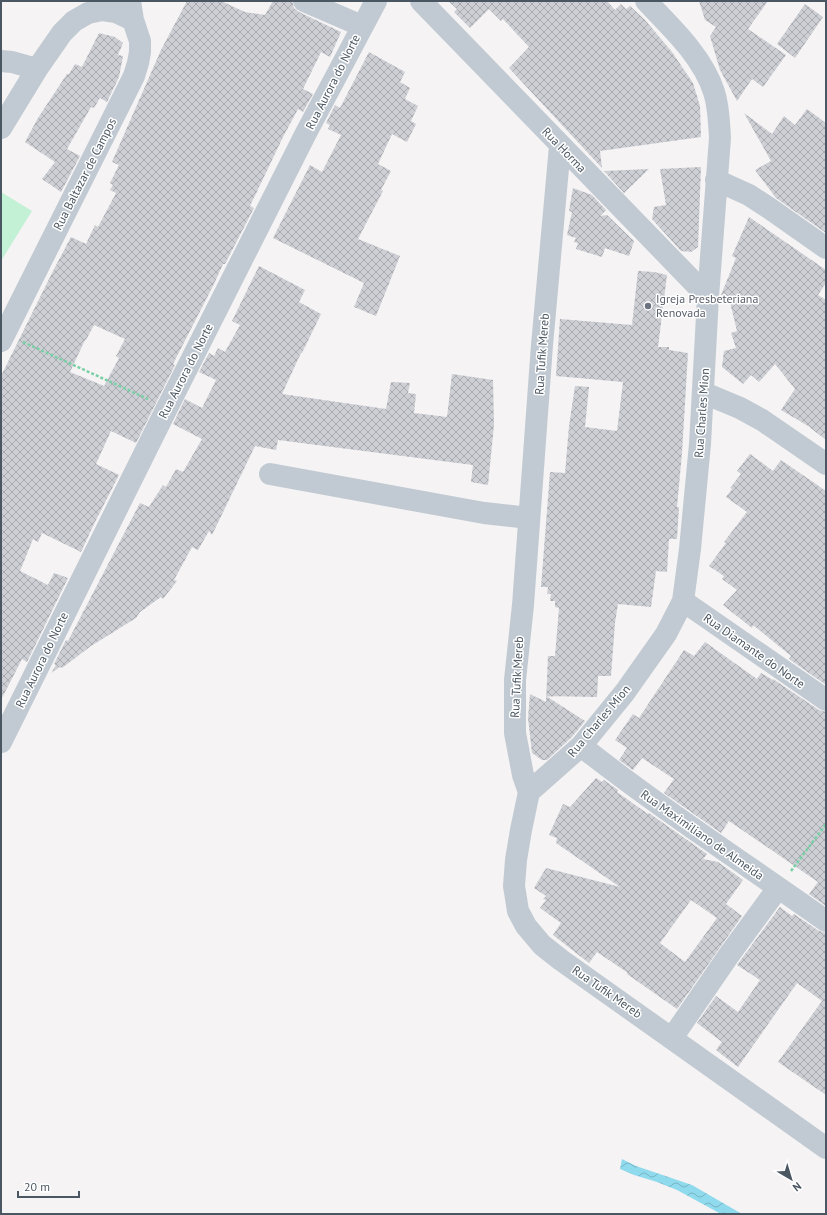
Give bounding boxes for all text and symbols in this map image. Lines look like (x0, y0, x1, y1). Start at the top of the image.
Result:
street label: Rua Aurora do Norte (302, 32, 363, 132)
street label: Rua Baltazar de Campos (50, 115, 119, 232)
street label: Rua Horma (539, 124, 590, 175)
place label: Igreja Presbeteriana Renovada (656, 291, 758, 320)
marker: Igreja Presbeteriana Renovada (643, 301, 653, 311)
street label: Rua Tufik Mereb (531, 313, 552, 395)
street label: Rua Aurora do Norte (155, 321, 216, 421)
street label: Rua Charles Mion (691, 368, 712, 458)
street label: Rua Aurora do Norte (12, 609, 71, 710)
street label: Rua Diamante do Norte (701, 610, 808, 691)
street label: Rua Tufik Mereb (507, 636, 526, 718)
street label: Rua Charles Mion (564, 682, 633, 760)
street label: Rua Maximiliano de Almeida (638, 786, 767, 883)
street label: Rua Tufik Mereb (570, 962, 645, 1021)
north arrow (771, 1159, 811, 1199)
scale bar (18, 1173, 79, 1199)
text: 20 m (24, 1179, 50, 1194)
text: N (790, 1179, 804, 1195)

